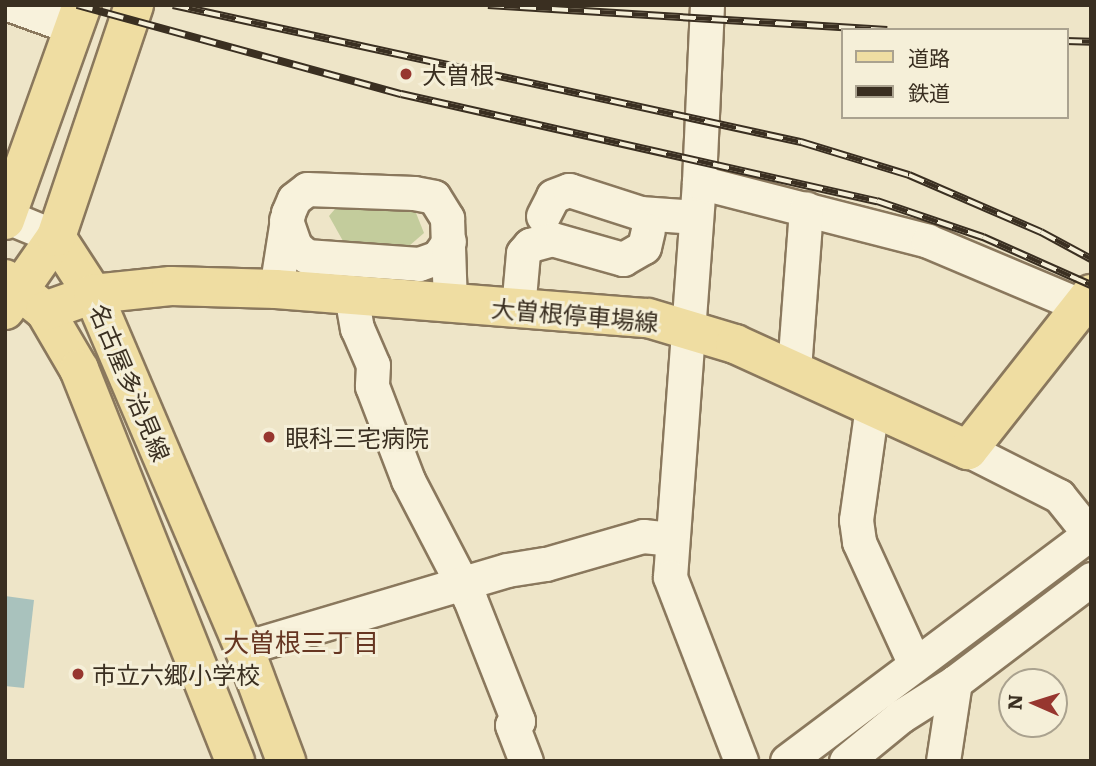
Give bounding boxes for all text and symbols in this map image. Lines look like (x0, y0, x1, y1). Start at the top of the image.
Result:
legend (841, 28, 1068, 119)
text: 道路 (908, 41, 950, 72)
place label: 大曽根 (422, 60, 494, 88)
marker: 大曽根 (396, 64, 416, 84)
text: 鉄道 (908, 76, 950, 107)
street label: 大曽根停車場線 (490, 292, 660, 336)
street label: 名古屋多治見線 (85, 299, 177, 465)
place label: 眼科三宅病院 (285, 423, 429, 451)
marker: 眼科三宅病院 (259, 427, 279, 447)
district label: 大曽根三丁目 (223, 625, 379, 657)
place label: 市立六郷小学校 (92, 660, 260, 688)
marker: 市立六郷小学校 (70, 666, 86, 682)
north arrow (998, 668, 1068, 738)
text: N (1000, 693, 1028, 711)

